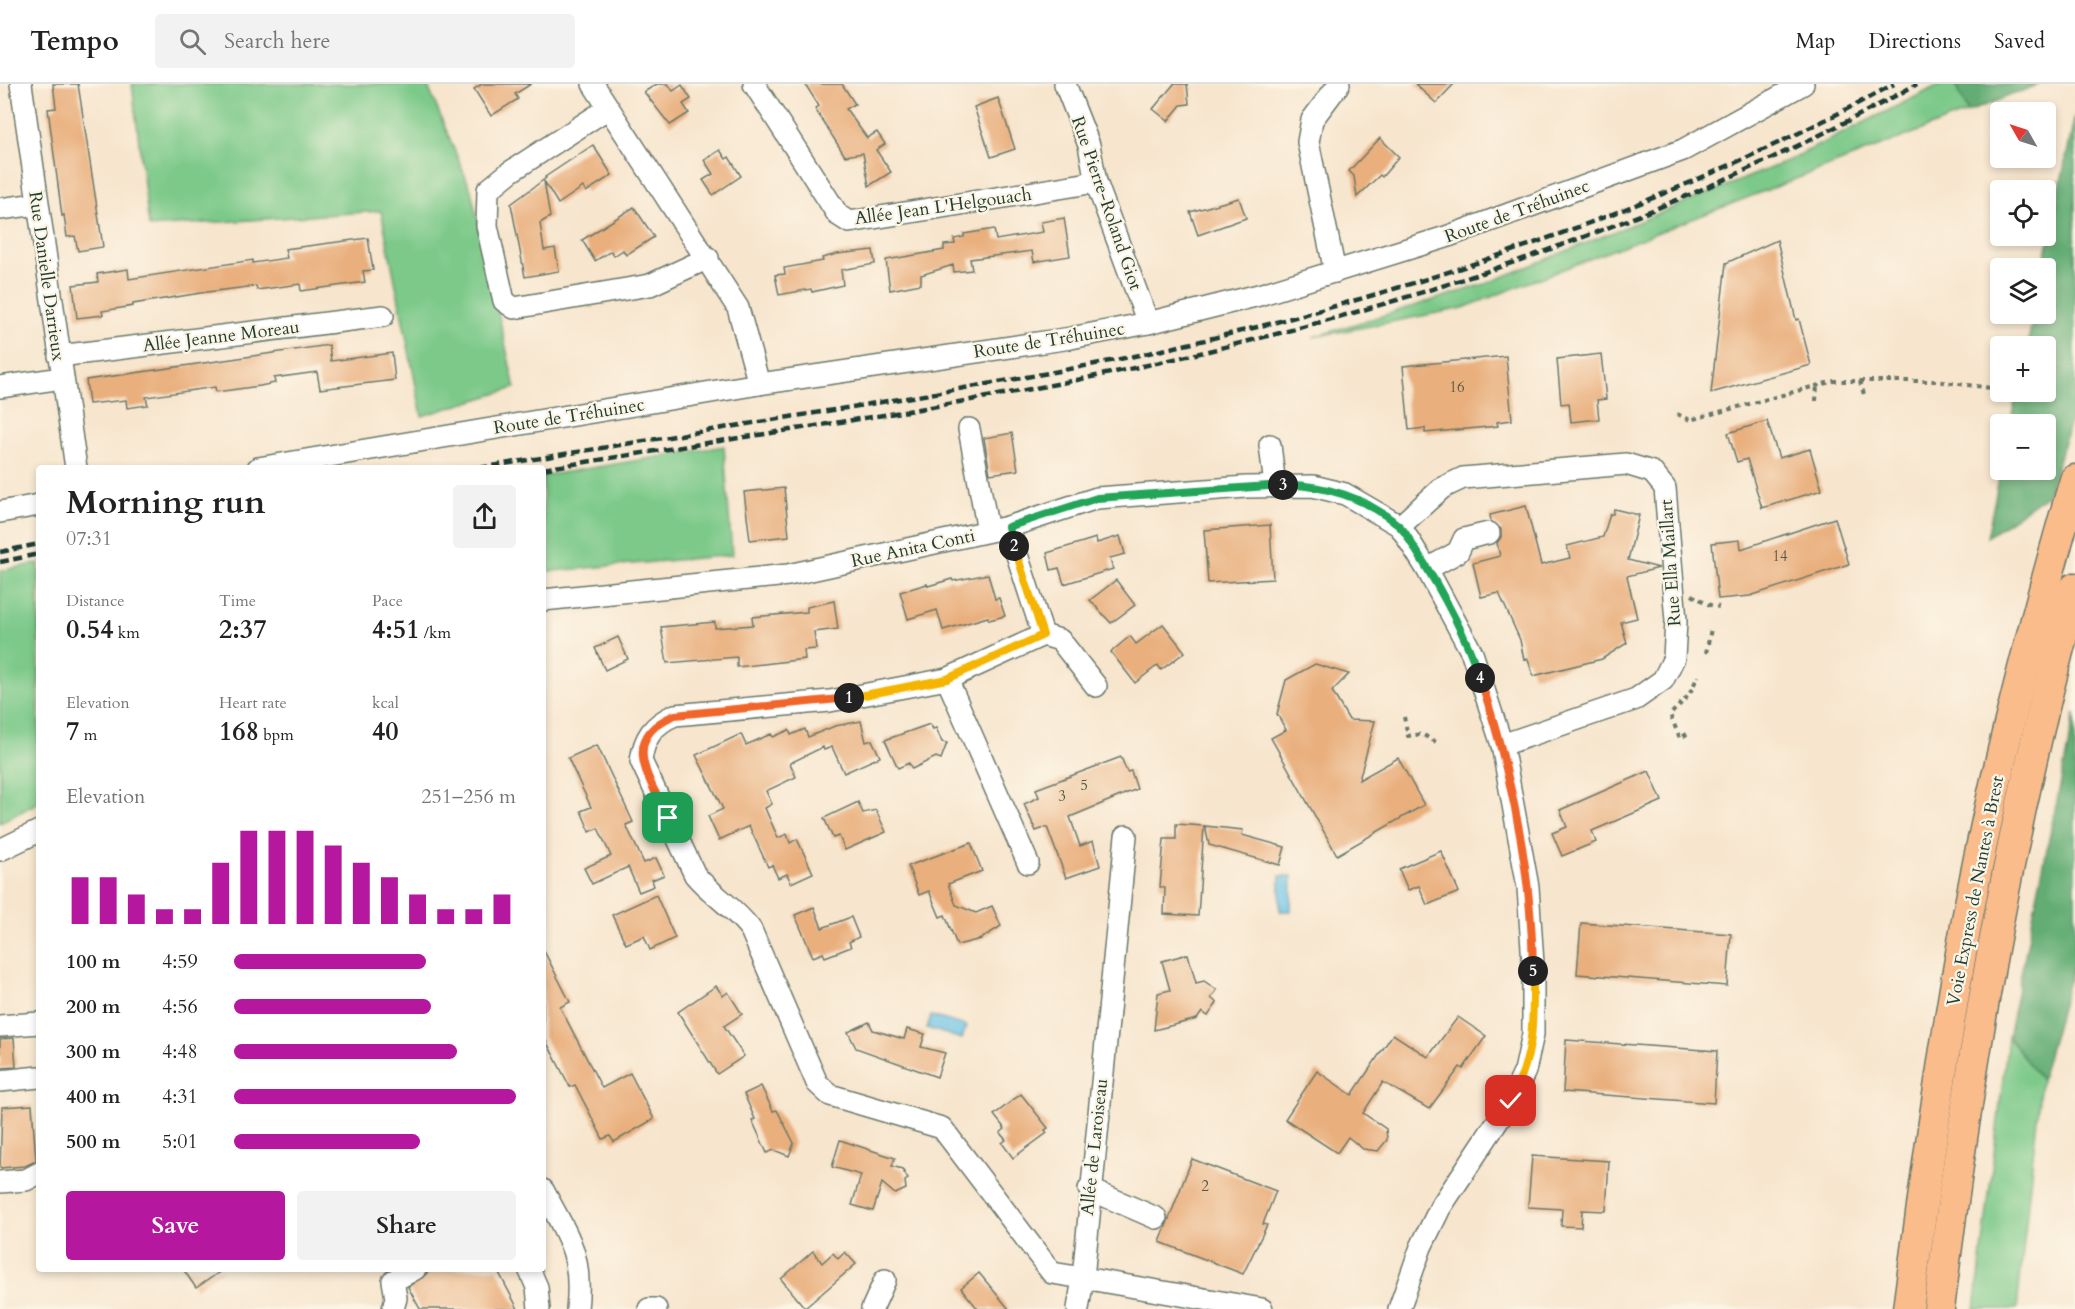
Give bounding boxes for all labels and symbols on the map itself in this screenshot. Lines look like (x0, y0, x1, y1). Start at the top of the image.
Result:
north arrow (1990, 102, 2056, 168)
street label: Rue Pierre-Roland Giot (1065, 113, 1148, 294)
street label: Route de Tréhuinec (1441, 174, 1593, 249)
street label: Allée Jean L'Helgouach (853, 182, 1033, 231)
street label: Rue Danielle Darrieux (22, 190, 71, 363)
street label: Allée Jeanne Moreau (141, 314, 301, 359)
street label: Route de Tréhuinec (972, 316, 1126, 365)
house number: 16 (1449, 377, 1465, 397)
street label: Route de Tréhuinec (492, 392, 646, 441)
pin: 3 (1268, 470, 1298, 500)
street label: Rue Ella Maillart (1654, 498, 1687, 627)
street label: Rue Anita Conti (849, 523, 977, 574)
pin: 2 (999, 531, 1029, 561)
house number: 14 (1772, 546, 1788, 566)
pin: 4 (1465, 663, 1495, 693)
pin: 1 (834, 683, 864, 713)
street label: Voie Express de Nantes à Brest (1941, 773, 2010, 1008)
house number: 5 (1080, 775, 1088, 795)
house number: 3 (1058, 786, 1066, 806)
pin (642, 792, 693, 843)
pin: 5 (1518, 956, 1548, 986)
pin (1485, 1075, 1536, 1126)
street label: Allée de Laroiseau (1075, 1077, 1114, 1217)
house number: 2 (1201, 1176, 1209, 1196)

